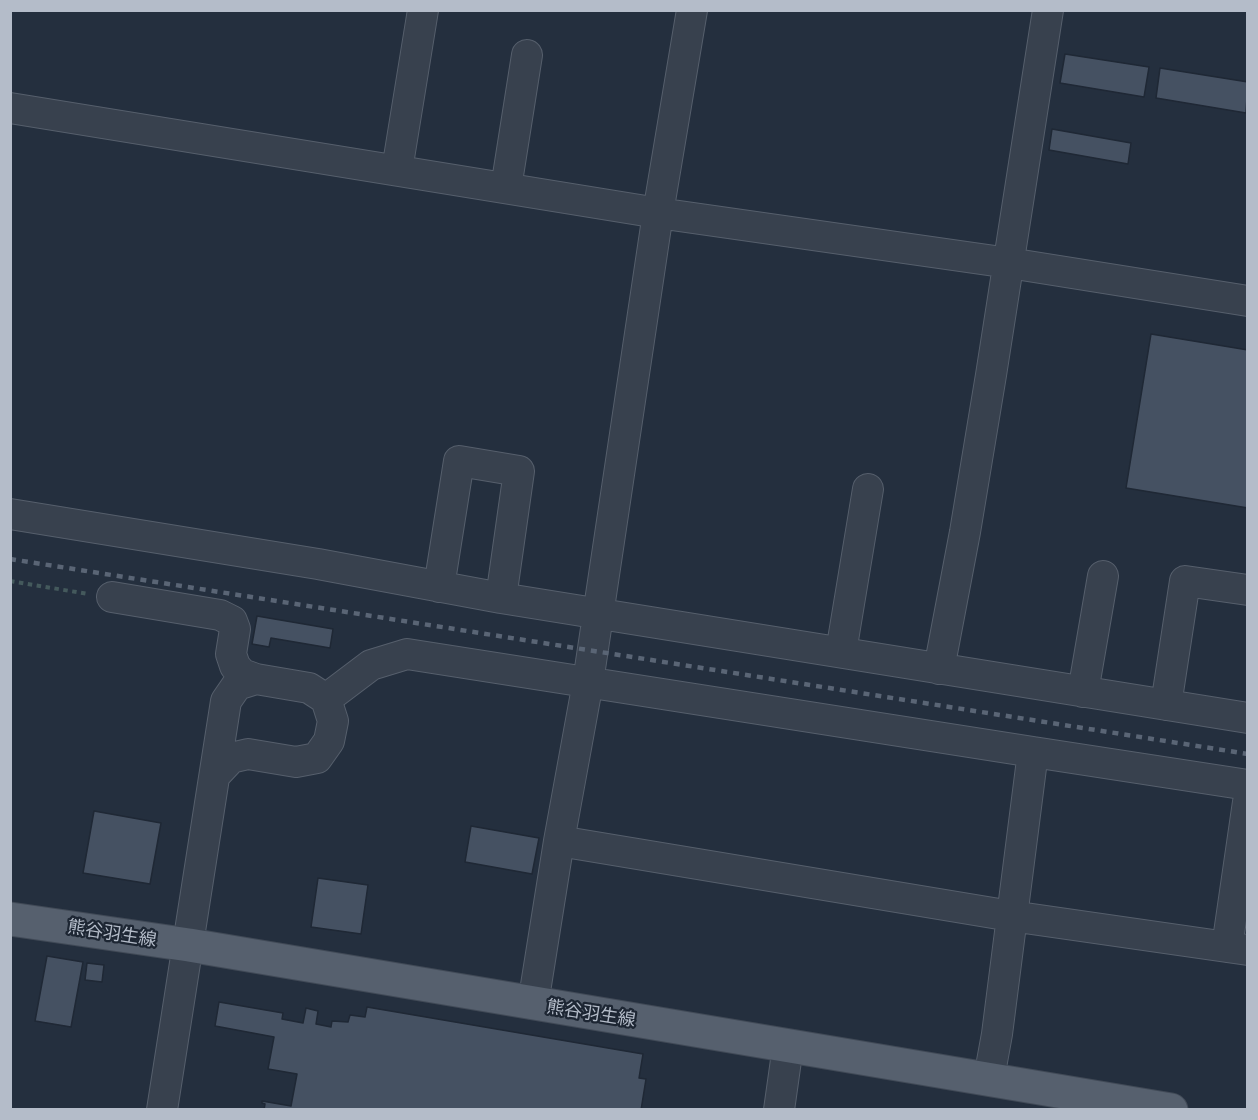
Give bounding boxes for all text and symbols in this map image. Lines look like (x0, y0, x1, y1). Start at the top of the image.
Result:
street label: 熊谷羽生線 (66, 916, 158, 952)
street label: 熊谷羽生線 (545, 996, 637, 1032)

